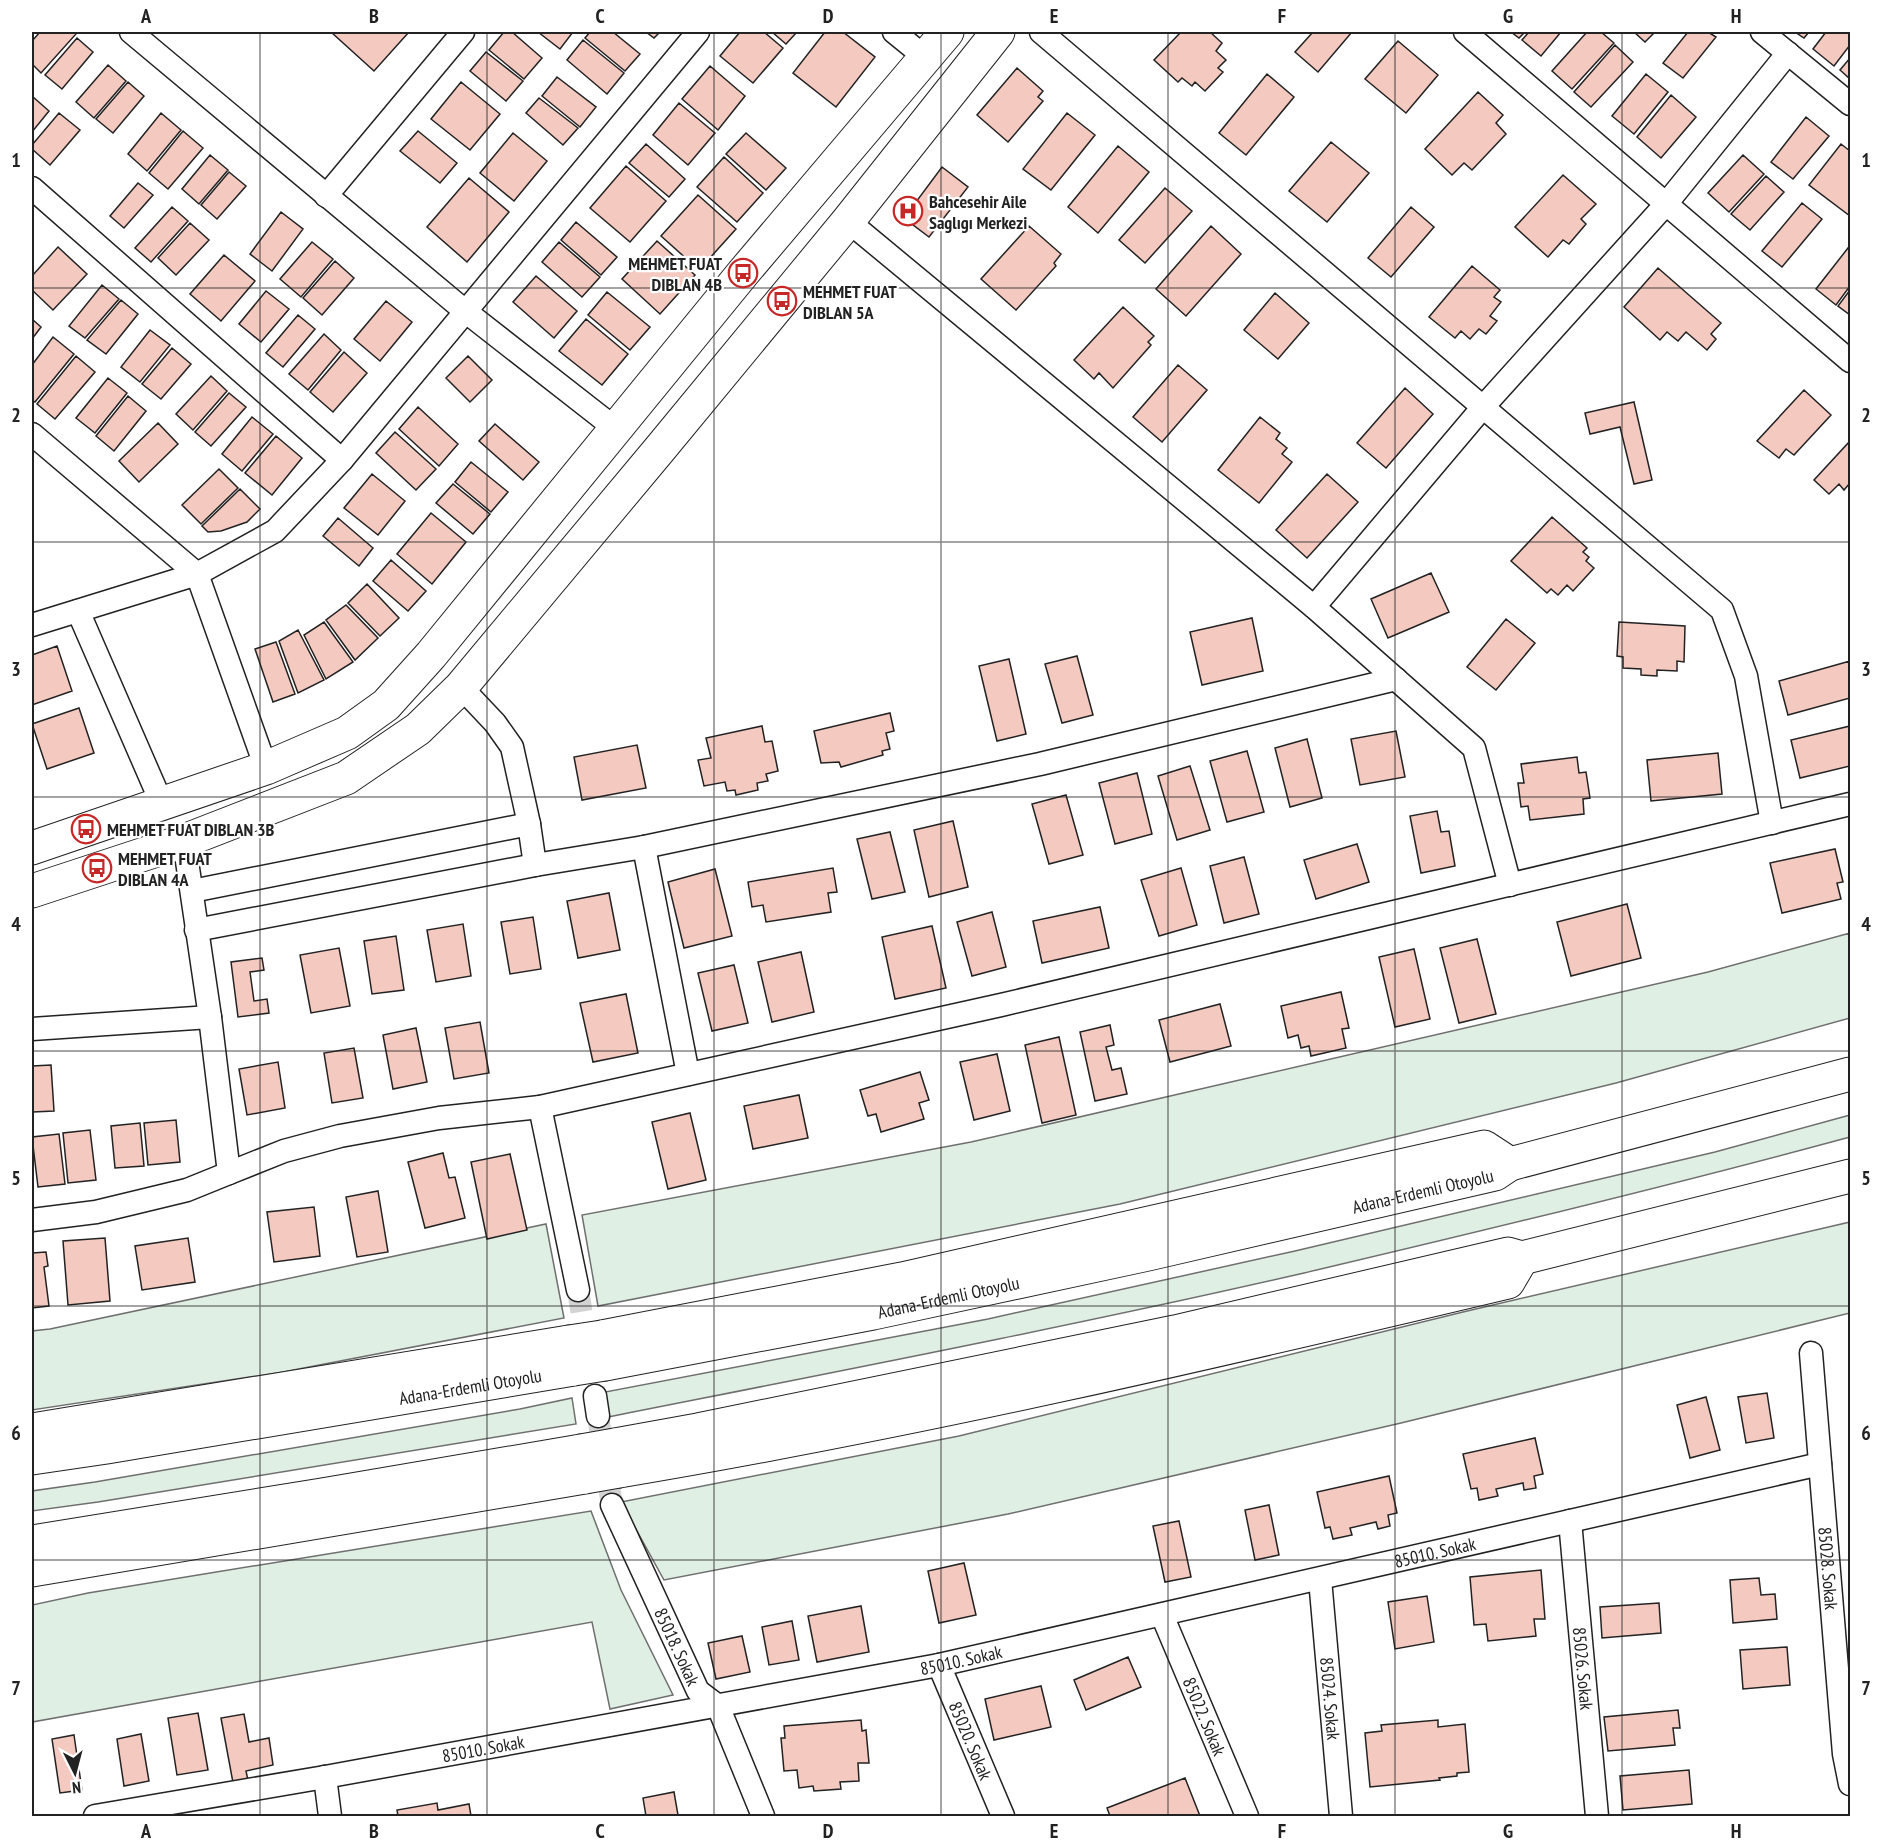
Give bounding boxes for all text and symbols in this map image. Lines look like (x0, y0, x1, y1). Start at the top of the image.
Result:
text: A (140, 3, 152, 29)
text: B (369, 3, 379, 29)
text: C (595, 3, 605, 29)
text: D (823, 3, 834, 29)
text: E (1050, 3, 1058, 29)
text: F (1278, 3, 1286, 29)
text: G (1503, 3, 1513, 29)
text: H (1731, 3, 1741, 29)
text: 1 (11, 147, 21, 173)
text: 1 (1861, 147, 1871, 173)
place label: Bahcesehir Aile Saglıgı Merkezi (929, 190, 1027, 234)
hospital icon: Bahcesehir Aile Saglıgı Merkezi (892, 195, 924, 227)
place label: MEHMET FUAT DIBLAN 4B (628, 252, 722, 296)
bus stop icon: MEHMET FUAT DIBLAN 4B (727, 257, 759, 289)
place label: MEHMET FUAT DIBLAN 5A (803, 280, 897, 324)
bus stop icon: MEHMET FUAT DIBLAN 5A (766, 285, 798, 317)
text: 2 (11, 402, 21, 428)
text: 2 (1861, 402, 1871, 428)
text: 3 (11, 656, 21, 682)
text: 3 (1861, 656, 1871, 682)
bus stop icon: MEHMET FUAT DIBLAN 3B (70, 813, 102, 845)
place label: MEHMET FUAT DIBLAN 3B (107, 818, 274, 841)
place label: MEHMET FUAT DIBLAN 4A (118, 847, 212, 891)
bus stop icon: MEHMET FUAT DIBLAN 4A (81, 852, 113, 884)
text: 4 (11, 911, 21, 937)
text: 4 (1861, 911, 1871, 937)
street label: Adana-Erdemli Otoyolu (1350, 1163, 1496, 1218)
text: 5 (11, 1165, 21, 1191)
text: 5 (1861, 1165, 1871, 1191)
street label: Adana-Erdemli Otoyolu (876, 1270, 1021, 1323)
street label: Adana-Erdemli Otoyolu (397, 1363, 543, 1410)
text: 6 (11, 1420, 21, 1446)
text: 6 (1861, 1420, 1871, 1446)
street label: 85028. Sokak (1814, 1526, 1844, 1611)
street label: 85010. Sokak (1392, 1531, 1478, 1572)
street label: 85018. Sokak (650, 1604, 705, 1689)
street label: 85026. Sokak (1568, 1626, 1599, 1711)
street label: 85010. Sokak (918, 1640, 1004, 1680)
street label: 85024. Sokak (1315, 1656, 1346, 1741)
street label: 85022. Sokak (1178, 1674, 1232, 1759)
text: 7 (11, 1675, 21, 1701)
text: 7 (1861, 1675, 1871, 1701)
street label: 85020. Sokak (944, 1698, 998, 1783)
street label: 85010. Sokak (440, 1729, 526, 1767)
north arrow (45, 1743, 105, 1803)
text: N (71, 1778, 82, 1798)
text: A (140, 1818, 152, 1844)
text: B (369, 1818, 379, 1844)
text: C (595, 1818, 605, 1844)
text: D (823, 1818, 834, 1844)
text: E (1050, 1818, 1058, 1844)
text: F (1278, 1818, 1286, 1844)
text: G (1503, 1818, 1513, 1844)
text: H (1731, 1818, 1741, 1844)

